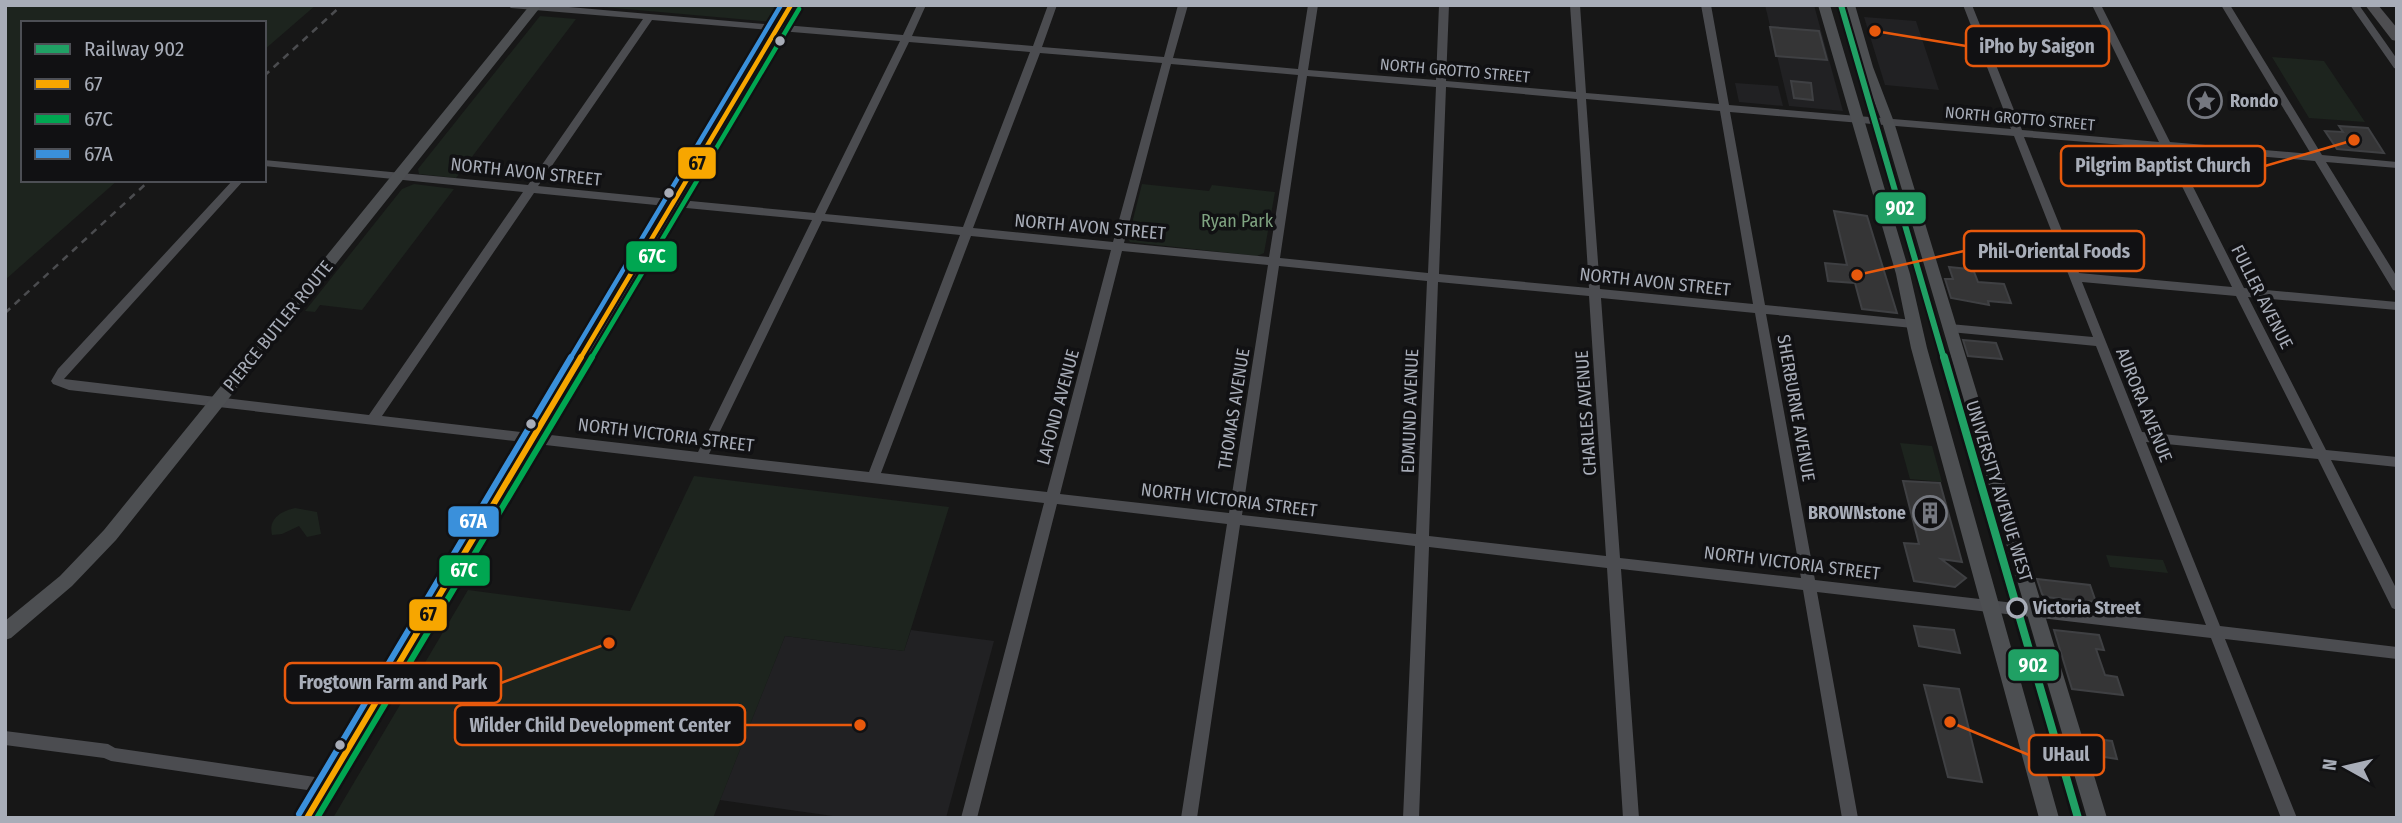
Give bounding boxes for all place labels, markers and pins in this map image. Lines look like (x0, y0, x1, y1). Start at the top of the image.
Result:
callout: iPho by Saigon (1966, 26, 2109, 66)
unlabelled marker (773, 34, 787, 48)
place icon: Rondo (2186, 82, 2224, 120)
place label: Rondo (2230, 90, 2279, 112)
callout: Pilgrim Baptist Church (2061, 146, 2265, 186)
unlabelled marker (662, 186, 676, 200)
callout: Phil-Oriental Foods (1964, 231, 2144, 271)
unlabelled marker (524, 417, 538, 431)
building icon: BROWNstone (1911, 494, 1949, 532)
place label: BROWNstone (1808, 502, 1906, 524)
place label: Victoria Street (2032, 597, 2142, 619)
marker: Victoria Street (2007, 598, 2027, 618)
callout: Frogtown Farm and Park (285, 663, 501, 703)
callout: Wilder Child Development Center (455, 705, 745, 745)
callout: UHaul (2029, 735, 2104, 775)
unlabelled marker (333, 738, 347, 752)

